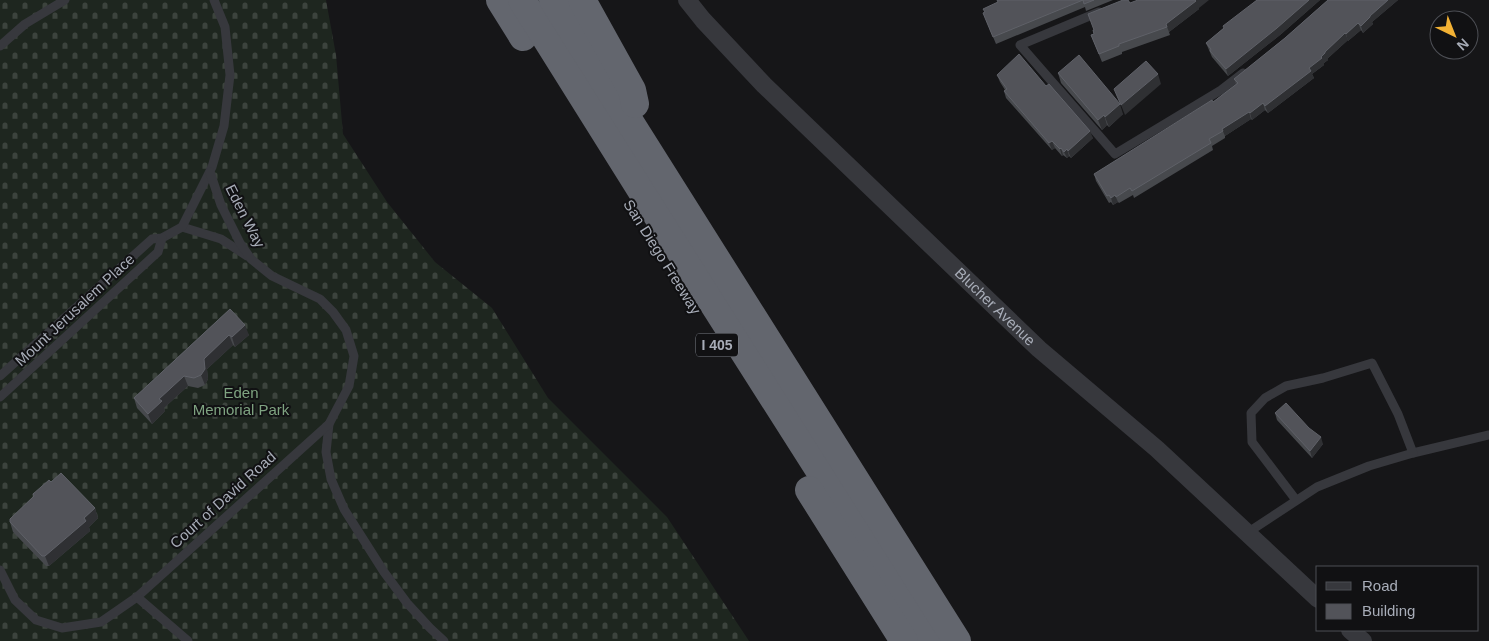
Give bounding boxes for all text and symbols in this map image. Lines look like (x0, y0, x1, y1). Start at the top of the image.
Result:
north arrow (1429, 10, 1479, 60)
text: N (1454, 35, 1472, 54)
street label: Eden Way (222, 181, 269, 251)
street label: San Diego Freeway (620, 196, 705, 318)
street label: Mount Jerusalem Place (12, 250, 138, 369)
street label: Blucher Avenue (952, 264, 1039, 349)
road number: I 405 (696, 334, 738, 356)
park label: Eden Memorial Park (193, 384, 290, 418)
street label: Court of David Road (166, 448, 279, 551)
legend (1316, 566, 1479, 631)
text: Road (1362, 577, 1398, 594)
text: Building (1362, 602, 1415, 619)

